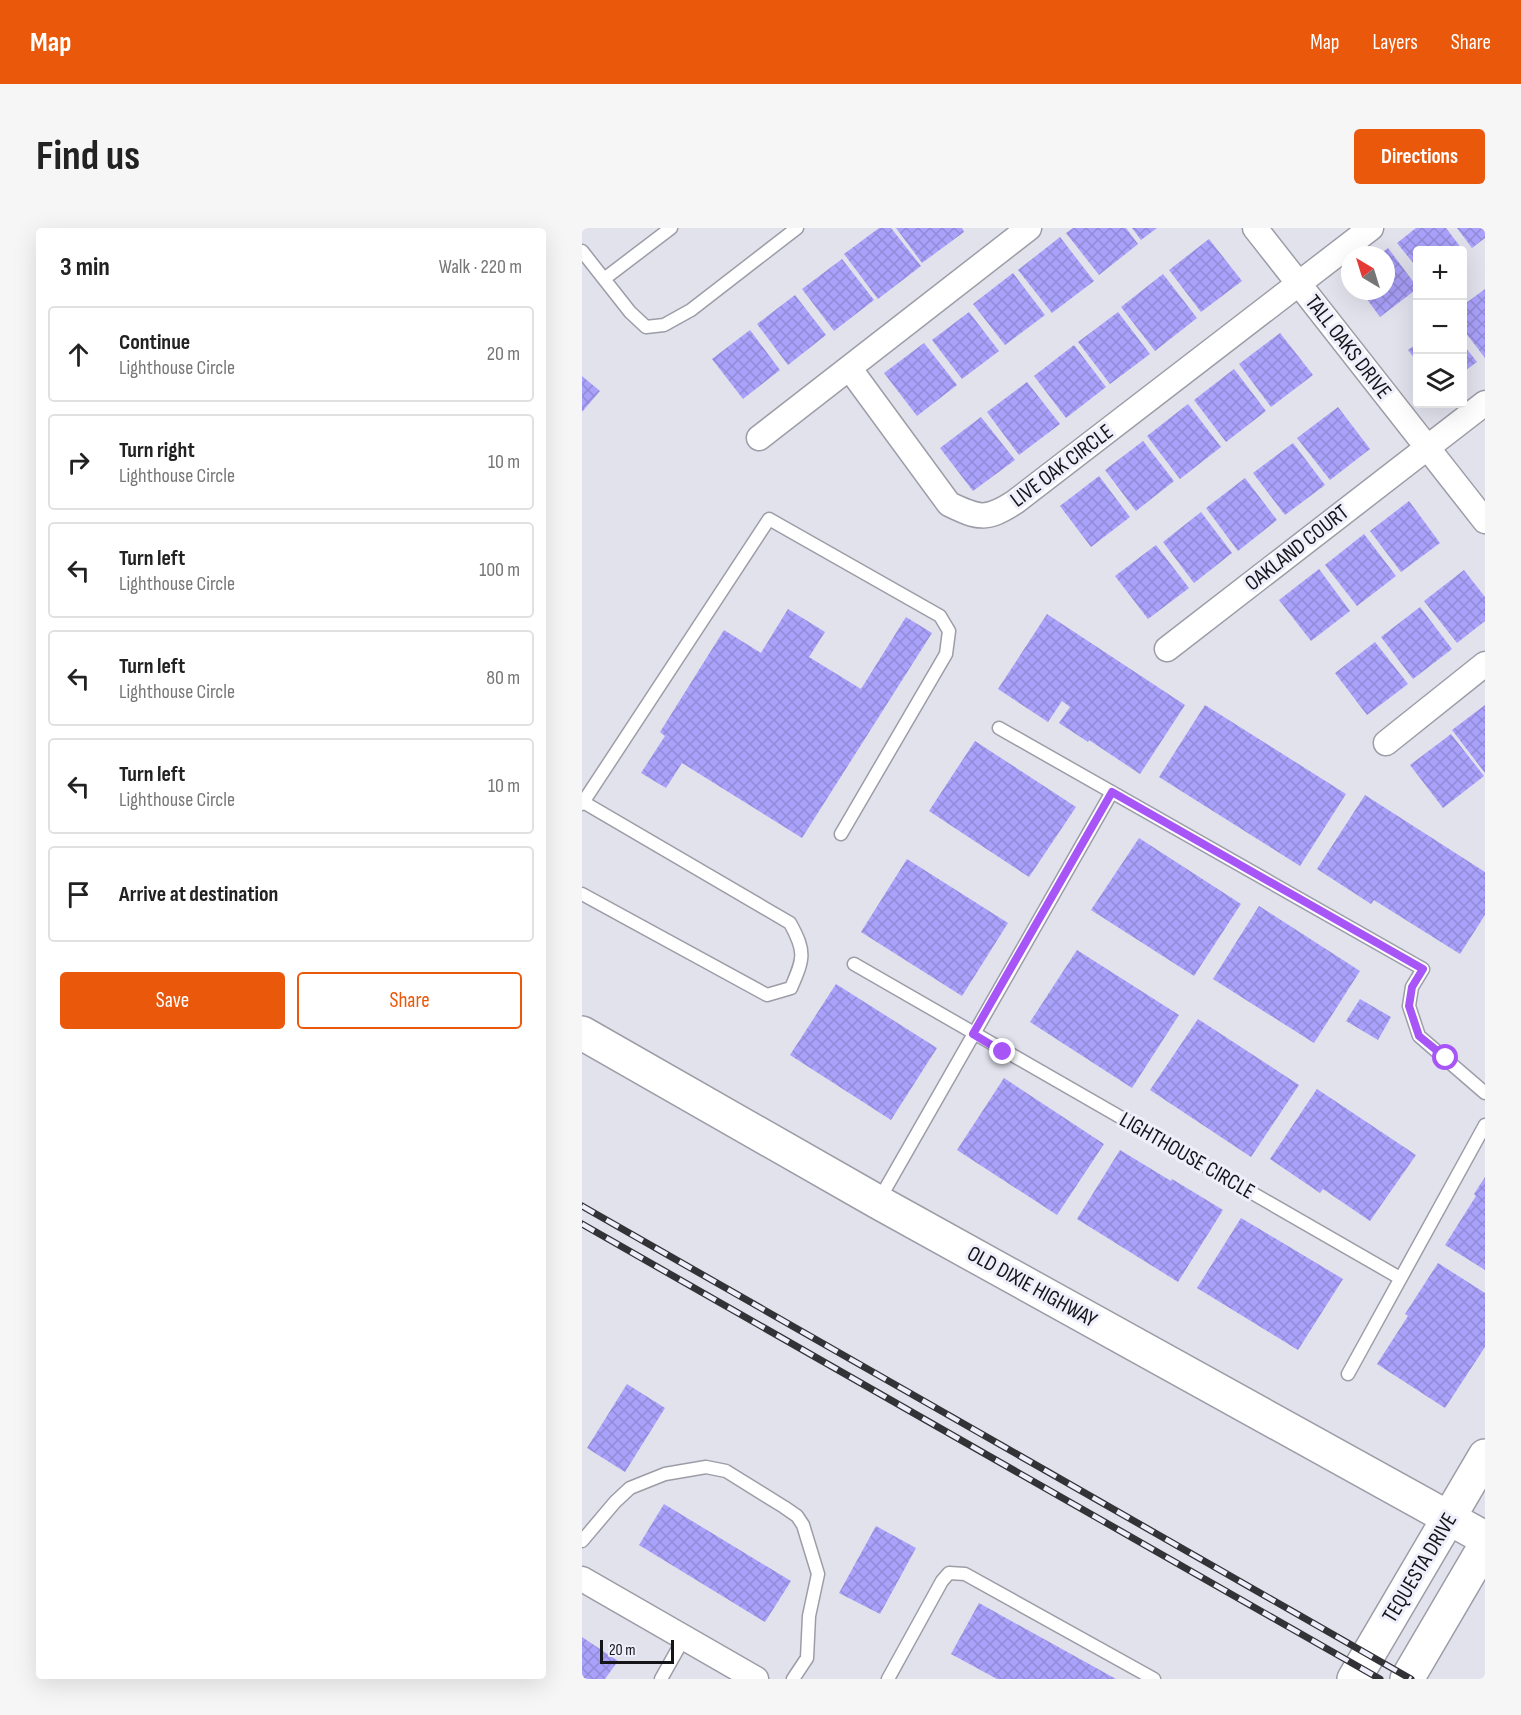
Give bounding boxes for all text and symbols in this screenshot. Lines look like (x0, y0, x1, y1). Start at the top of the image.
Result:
text: Map (30, 26, 71, 59)
text: Map (1310, 30, 1339, 55)
text: Layers (1372, 30, 1418, 55)
text: Share (1451, 30, 1491, 55)
button: Directions (1354, 129, 1485, 184)
text: Find us (36, 131, 140, 182)
north arrow (1341, 246, 1395, 300)
map controls (1413, 246, 1467, 408)
button: + (1413, 246, 1467, 300)
text: 3 min (60, 252, 110, 283)
text: Walk · 220 m (439, 255, 522, 279)
street label: TALL OAKS DRIVE (1299, 290, 1397, 404)
button: − (1413, 300, 1467, 354)
text: Continue (119, 329, 190, 356)
icon: ahead (62, 338, 95, 371)
text: 20 m (487, 342, 520, 366)
button: layers (1413, 354, 1467, 408)
text: Lighthouse Circle (119, 356, 235, 380)
street label: LIVE OAK CIRCLE (1005, 419, 1119, 513)
text: Turn right (119, 437, 195, 464)
icon: right (62, 446, 95, 479)
text: 10 m (488, 450, 520, 474)
text: Lighthouse Circle (119, 464, 235, 488)
street label: OAKLAND COURT (1240, 499, 1354, 597)
text: Turn left (119, 545, 185, 572)
icon: left (62, 554, 95, 587)
text: 100 m (479, 558, 520, 582)
text: Lighthouse Circle (119, 572, 235, 596)
text: Turn left (119, 653, 185, 680)
icon: left (62, 662, 95, 695)
text: 80 m (486, 666, 520, 690)
text: Lighthouse Circle (119, 680, 235, 704)
text: Turn left (119, 761, 185, 788)
icon: left (62, 770, 95, 803)
text: 10 m (488, 774, 520, 798)
text: Lighthouse Circle (119, 788, 235, 812)
icon: arrive (62, 878, 95, 911)
text: Arrive at destination (119, 881, 278, 908)
button: Save (60, 972, 285, 1029)
button: Share (297, 972, 522, 1029)
route end (989, 1038, 1015, 1064)
route start (1432, 1044, 1458, 1070)
street label: LIGHTHOUSE CIRCLE (1115, 1106, 1259, 1206)
street label: OLD DIXIE HIGHWAY (962, 1240, 1102, 1334)
street label: TEQUESTA DRIVE (1377, 1508, 1463, 1628)
scale bar (600, 1637, 674, 1664)
text: 20 m (609, 1641, 636, 1660)

